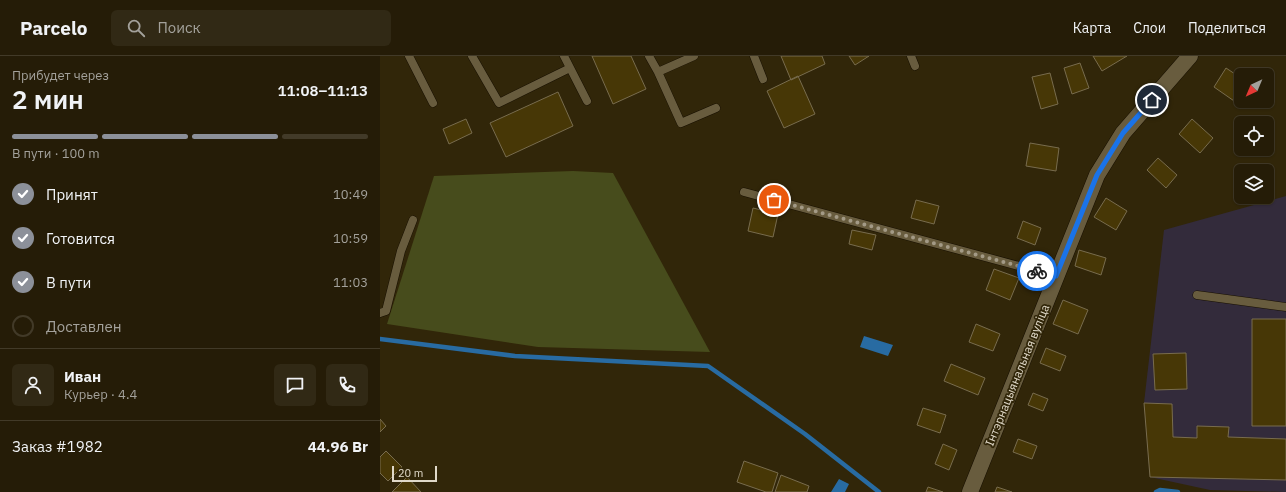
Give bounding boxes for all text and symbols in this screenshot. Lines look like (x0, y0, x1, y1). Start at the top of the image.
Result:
search box (111, 10, 391, 46)
text: Parcelo (20, 16, 87, 40)
icon: search (125, 17, 147, 39)
text: Поиск (157, 18, 201, 37)
text: Карта (1073, 19, 1111, 37)
text: Слои (1133, 19, 1166, 37)
text: Поделиться (1188, 19, 1266, 37)
text: Прибудет через (12, 67, 109, 84)
north arrow (1234, 68, 1274, 108)
map controls (1234, 68, 1274, 204)
text: 11:08–11:13 (278, 81, 368, 100)
text: 2 мин (12, 82, 84, 116)
pin (1135, 83, 1169, 117)
icon: home (1141, 89, 1163, 111)
button: locate (1234, 116, 1274, 156)
text: В пути · 100 m (12, 145, 100, 162)
button: layers (1234, 164, 1274, 204)
icon: check (12, 183, 34, 205)
pin (757, 183, 791, 217)
text: Принят (46, 185, 98, 204)
text: 10:49 (333, 186, 368, 203)
icon: bag (763, 189, 785, 211)
icon: check (12, 227, 34, 249)
text: Готовится (46, 229, 115, 248)
text: 10:59 (333, 230, 368, 247)
courier (1017, 251, 1057, 291)
icon: bike (1026, 260, 1048, 282)
icon: check (12, 271, 34, 293)
text: В пути (46, 273, 91, 292)
text: 11:03 (333, 274, 368, 291)
street label: Інтэрнацыянальная вуліца (982, 301, 1053, 448)
text: Доставлен (46, 317, 122, 336)
button: person (12, 364, 54, 406)
button: chat (274, 364, 316, 406)
button: phone (326, 364, 368, 406)
text: Иван (64, 367, 101, 386)
text: Курьер · 4.4 (64, 386, 137, 403)
text: Заказ #1982 (12, 437, 103, 456)
text: 44.96 Br (308, 437, 368, 456)
scale bar (392, 464, 437, 483)
text: 20 m (398, 466, 423, 480)

